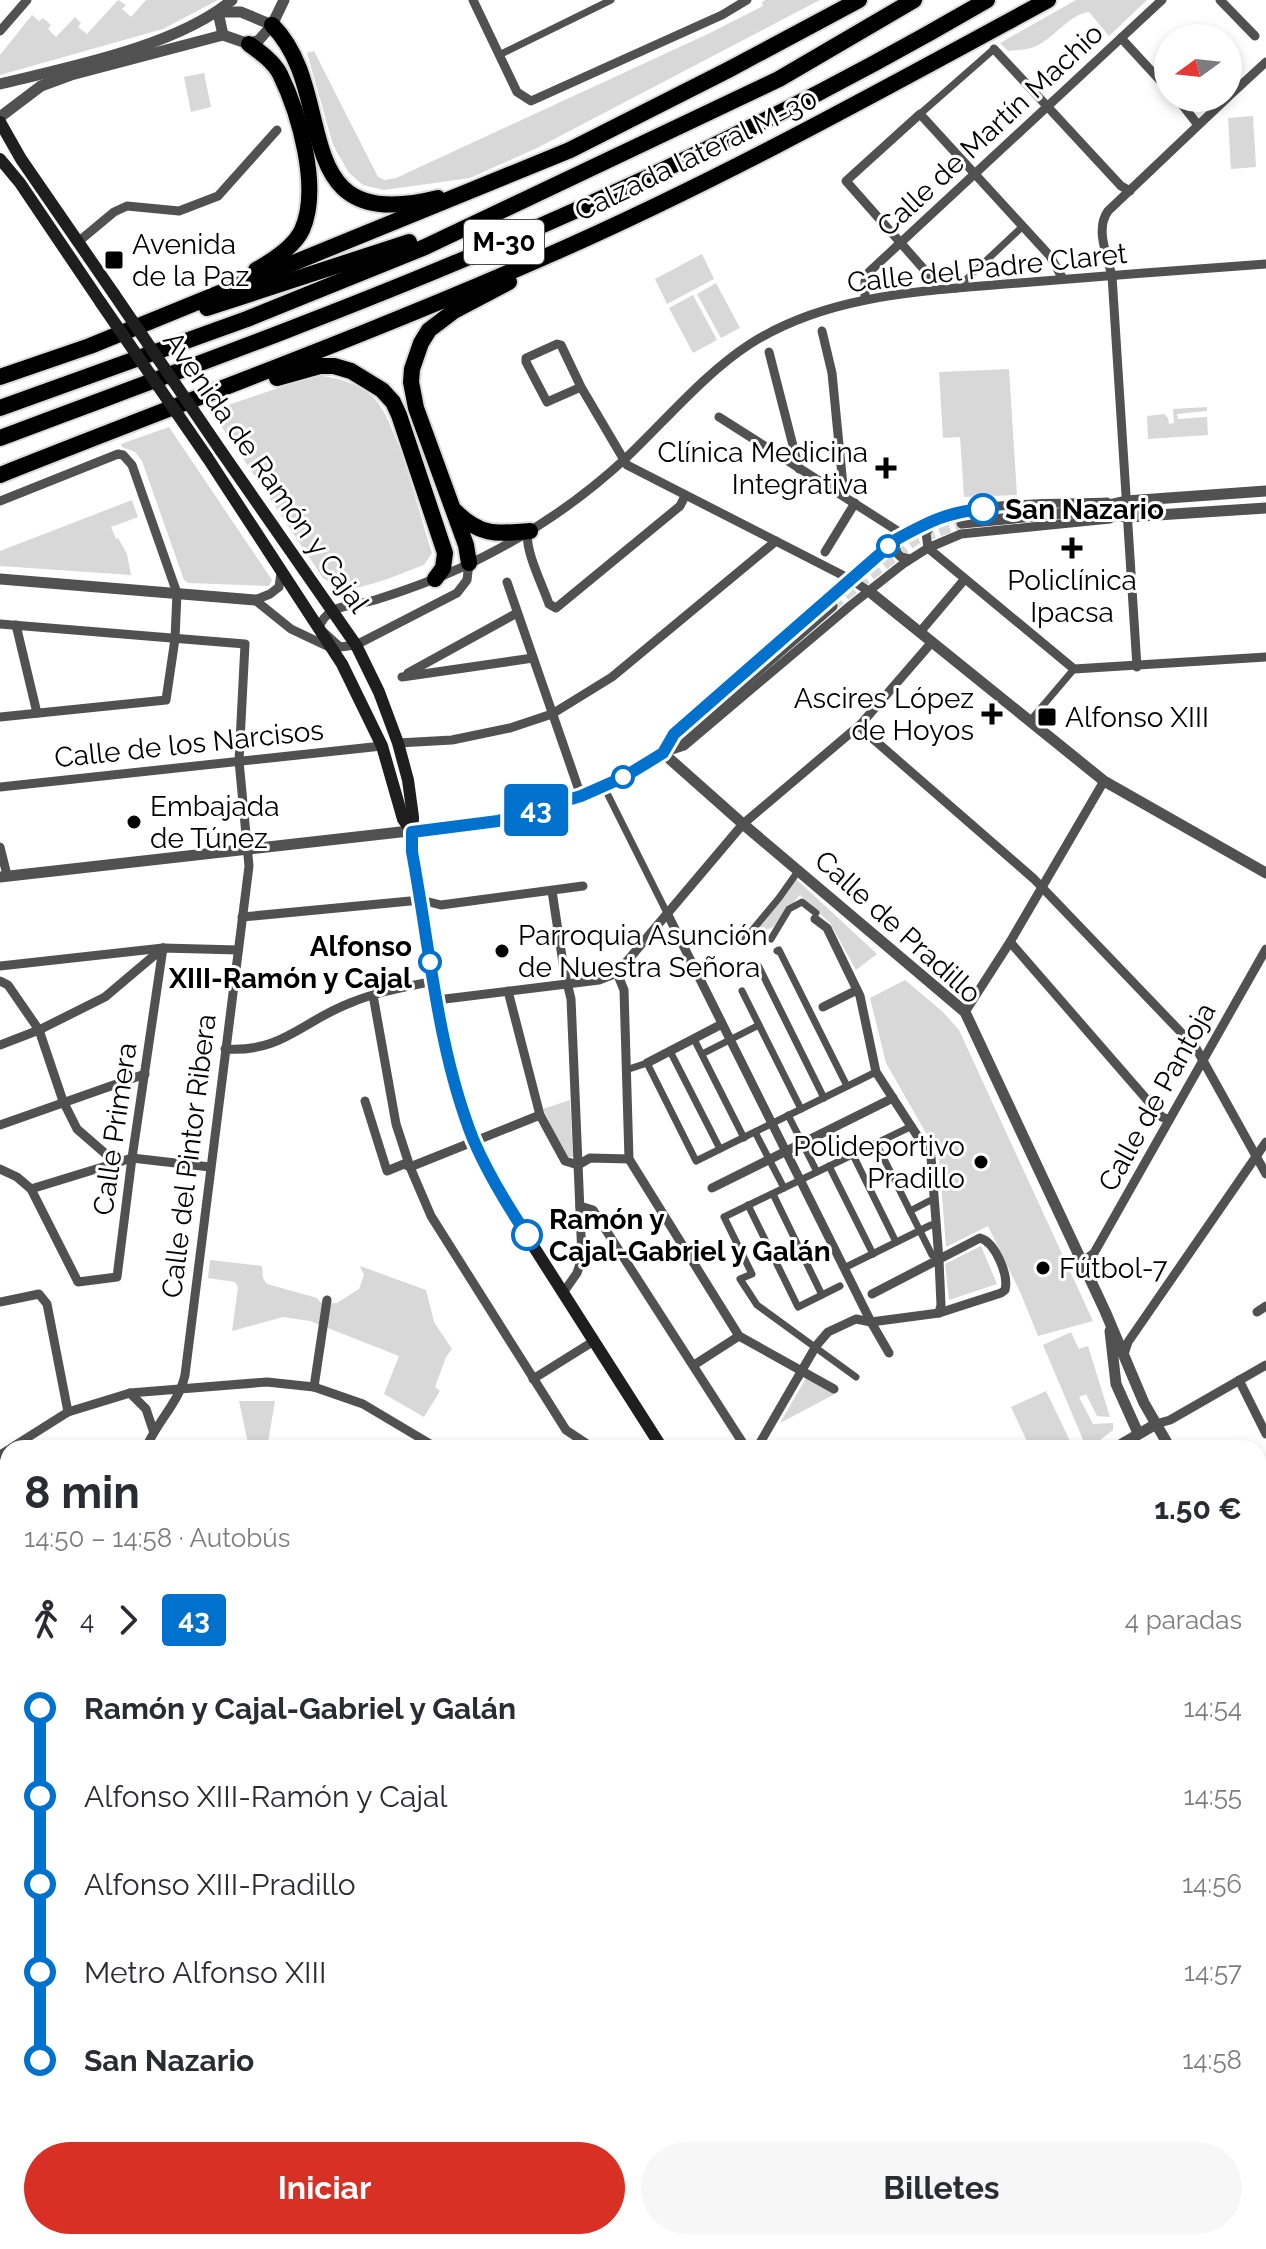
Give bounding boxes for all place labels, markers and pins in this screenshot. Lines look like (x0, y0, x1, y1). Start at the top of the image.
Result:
place label: Avenida de la Paz (132, 228, 249, 293)
marker: Avenida de la Paz (103, 249, 125, 271)
place label: Clínica Medicina Integrativa (658, 436, 868, 501)
marker: Clínica Medicina Integrativa (875, 457, 897, 479)
place label: San Nazario (1005, 493, 1164, 526)
marker: San Nazario (968, 494, 998, 524)
unlabelled marker (877, 535, 899, 557)
marker: Policlínica Ipacsa (1061, 537, 1083, 559)
place label: Policlínica Ipacsa (1007, 564, 1137, 629)
place label: Ascires López de Hoyos (794, 682, 974, 747)
place label: Alfonso XIII (1065, 701, 1209, 734)
marker: Ascires López de Hoyos (981, 703, 1003, 725)
marker: Alfonso XIII (1036, 706, 1058, 728)
unlabelled marker (612, 766, 634, 788)
place label: Embajada de Túnez (150, 790, 279, 855)
marker: Embajada de Túnez (125, 813, 143, 831)
place label: Parroquia Asunción de Nuestra Señora (518, 919, 768, 984)
place label: Alfonso XIII-Ramón y Cajal (168, 930, 412, 995)
marker: Parroquia Asunción de Nuestra Señora (493, 942, 511, 960)
marker: Alfonso XIII-Ramón y Cajal (419, 951, 441, 973)
place label: Polideportivo Pradillo (793, 1130, 965, 1195)
marker: Polideportivo Pradillo (972, 1153, 990, 1171)
place label: Ramón y Cajal-Gabriel y Galán (549, 1203, 831, 1268)
marker: Ramón y Cajal-Gabriel y Galán (512, 1220, 542, 1250)
place label: Fútbol-7 (1059, 1252, 1167, 1285)
marker: Fútbol-7 (1034, 1259, 1052, 1277)

